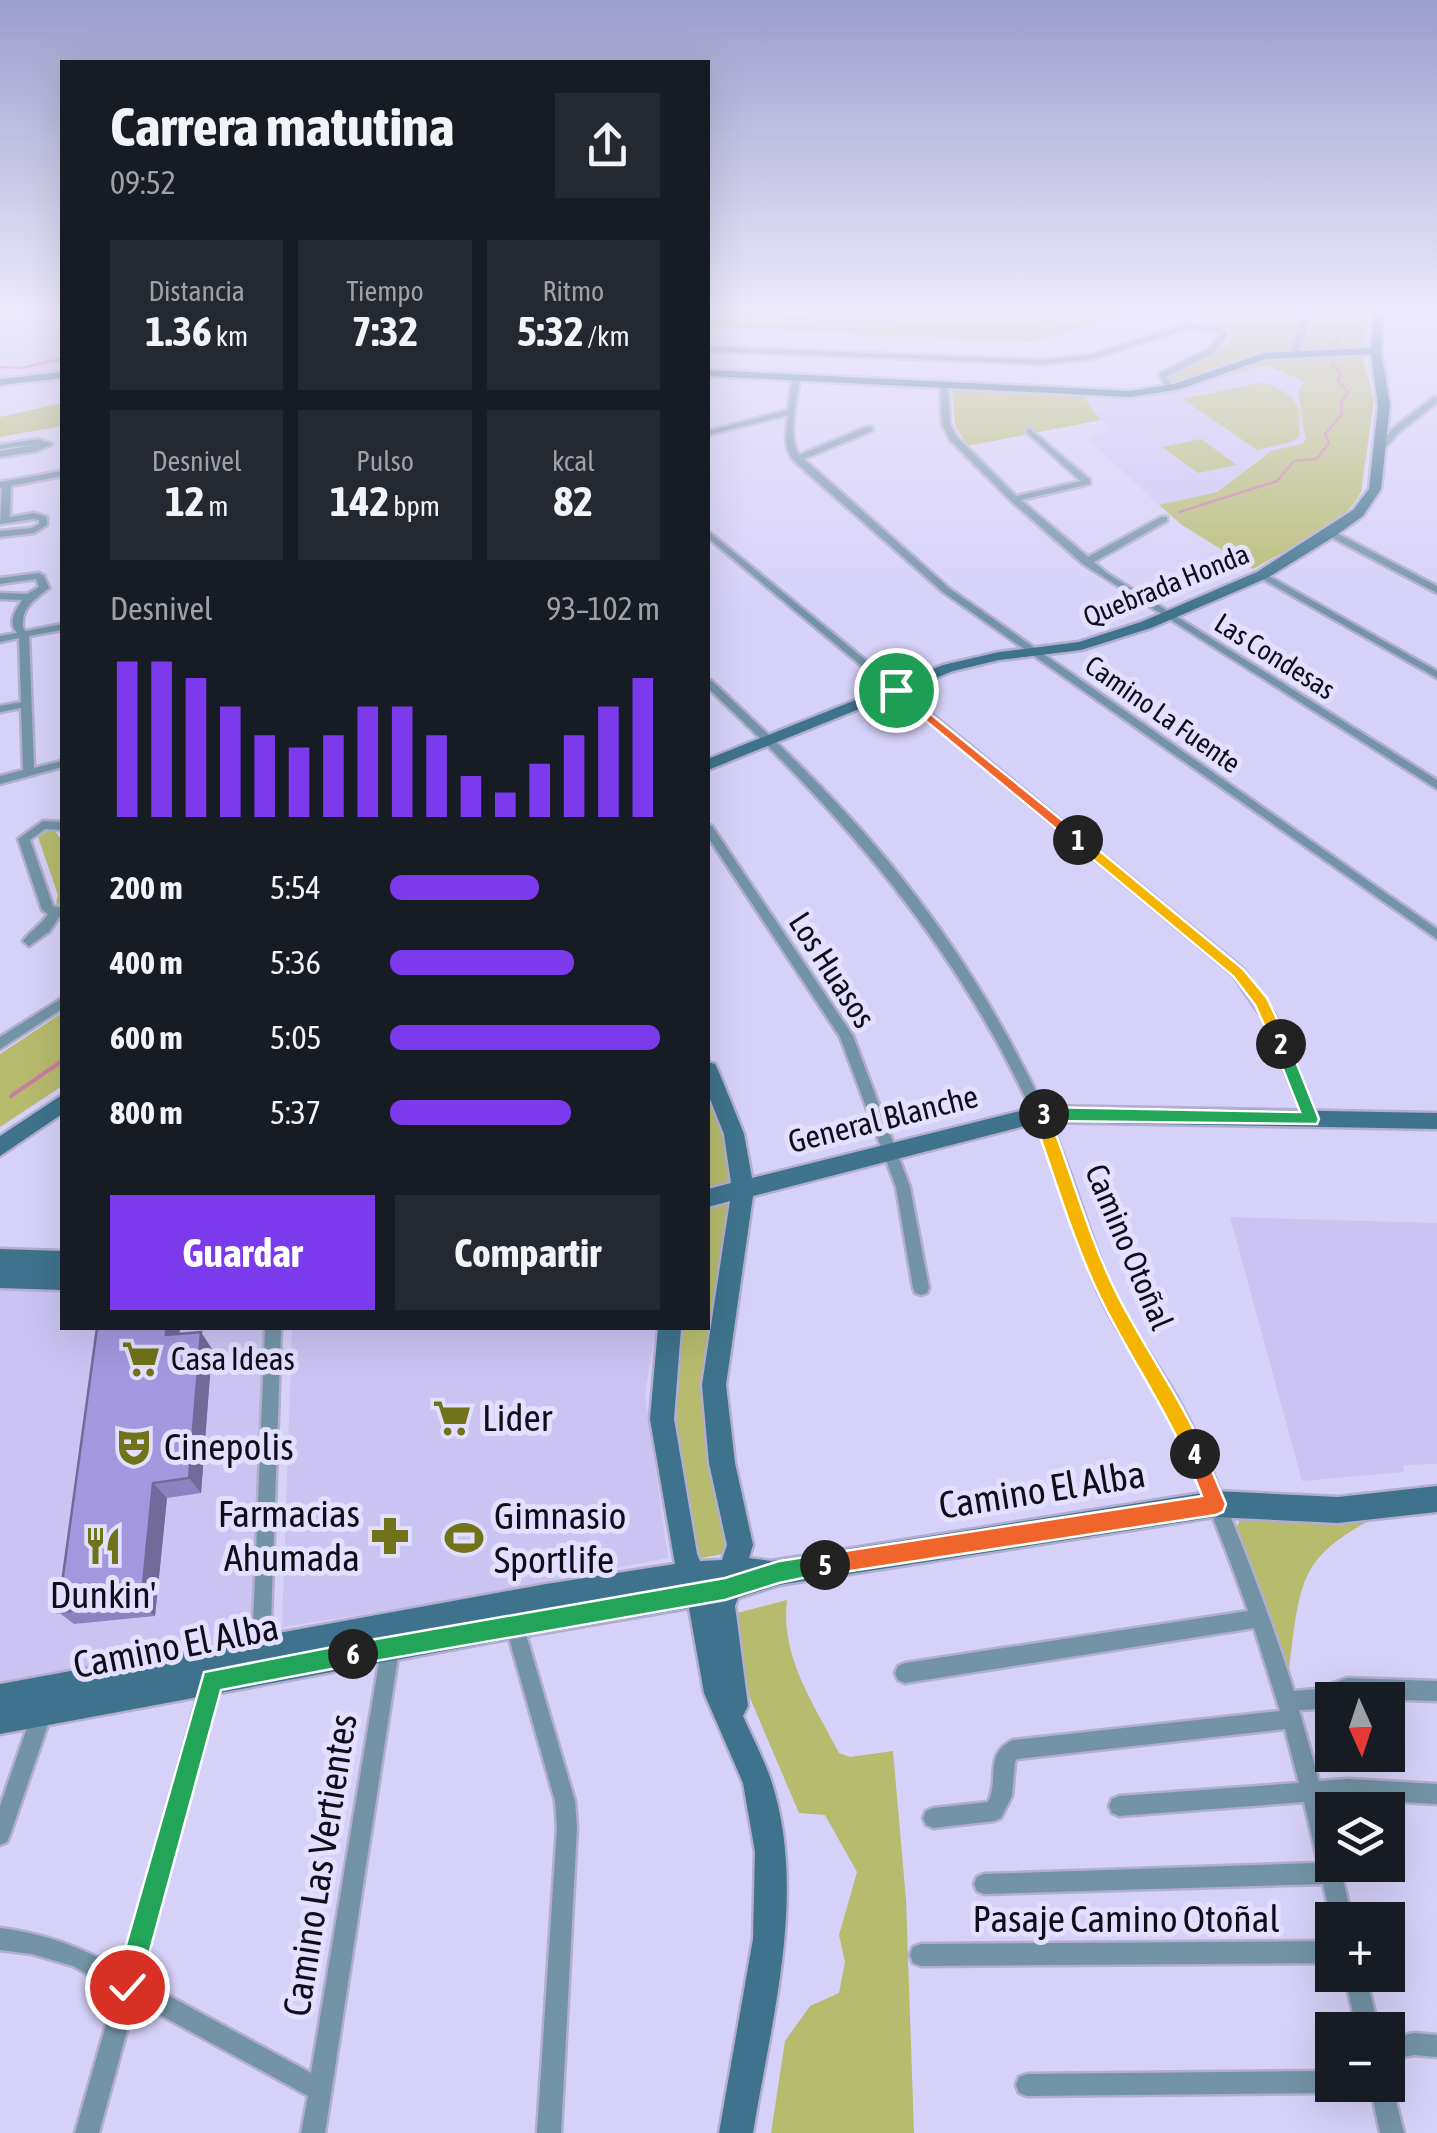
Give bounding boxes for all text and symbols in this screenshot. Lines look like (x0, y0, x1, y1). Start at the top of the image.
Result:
button: share (555, 93, 660, 198)
text: Carrera matutina (110, 95, 454, 158)
text: 09:52 (110, 164, 176, 201)
text: Distancia (148, 275, 245, 307)
text: Tiempo (346, 275, 424, 307)
text: Ritmo (542, 275, 604, 307)
text: 1.36 (145, 307, 212, 355)
text: 7:32 (352, 307, 418, 355)
text: 5:32 (517, 307, 584, 355)
text: km (212, 320, 248, 352)
text: /km (584, 320, 630, 352)
text: Desnivel (152, 445, 242, 477)
text: Pulso (356, 445, 414, 477)
text: kcal (552, 445, 595, 477)
text: 12 (165, 477, 204, 525)
text: 142 (330, 477, 389, 525)
text: 82 (554, 477, 593, 525)
text: m (204, 490, 228, 522)
text: bpm (389, 490, 440, 522)
street label: Quebrada Honda (1078, 537, 1254, 633)
text: Desnivel (110, 590, 213, 627)
text: 93–102 m (546, 590, 660, 627)
street label: Las Condesas (1209, 606, 1341, 706)
pin (854, 648, 939, 733)
street label: Camino La Fuente (1079, 649, 1247, 779)
icon: arrive (869, 663, 924, 718)
pin: 1 (1053, 815, 1103, 865)
text: 1 (1071, 824, 1085, 856)
text: 200 m (110, 869, 183, 906)
text: 5:54 (270, 869, 321, 906)
street label: Los Huasos (782, 905, 883, 1034)
text: 400 m (110, 944, 183, 981)
text: 5:36 (270, 944, 321, 981)
text: 600 m (110, 1019, 183, 1056)
text: 5:05 (270, 1019, 321, 1056)
pin: 2 (1256, 1019, 1306, 1069)
text: 2 (1274, 1028, 1288, 1060)
street label: General Blanche (784, 1077, 981, 1160)
pin: 3 (1019, 1089, 1069, 1139)
text: 800 m (110, 1094, 183, 1131)
text: 5:37 (270, 1094, 321, 1131)
text: 3 (1037, 1098, 1051, 1130)
street label: Camino Otoñal (1078, 1159, 1181, 1336)
button: Guardar (110, 1195, 375, 1310)
button: Compartir (395, 1195, 660, 1310)
supermarket icon: Casa Ideas (120, 1338, 162, 1380)
place label: Casa Ideas (171, 1340, 295, 1377)
place label: Lider (482, 1396, 553, 1439)
supermarket icon: Lider (431, 1397, 473, 1439)
place label: Cinepolis (164, 1425, 294, 1468)
theatre icon: Cinepolis (113, 1426, 155, 1468)
pin: 4 (1170, 1429, 1220, 1479)
text: 4 (1188, 1438, 1202, 1470)
street label: Camino El Alba (936, 1452, 1148, 1527)
place label: Farmacias Ahumada (218, 1492, 360, 1579)
place label: Gimnasio Sportlife (494, 1494, 626, 1581)
pharmacy icon: Farmacias Ahumada (369, 1515, 411, 1557)
sports icon: Gimnasio Sportlife (443, 1517, 485, 1559)
restaurant icon: Dunkin' (82, 1525, 124, 1567)
pin: 5 (800, 1540, 850, 1590)
text: 5 (818, 1549, 832, 1581)
place label: Dunkin' (50, 1573, 156, 1616)
street label: Camino El Alba (70, 1605, 282, 1686)
pin: 6 (328, 1629, 378, 1679)
text: 6 (346, 1638, 360, 1670)
north arrow (1315, 1682, 1405, 1772)
map controls (1315, 1682, 1405, 2102)
street label: Camino Las Vertientes (274, 1711, 365, 2019)
button: layers (1315, 1792, 1405, 1882)
street label: Pasaje Camino Otoñal (973, 1897, 1279, 1940)
button: + (1315, 1902, 1405, 1992)
pin (85, 1945, 170, 2030)
icon: check (100, 1960, 155, 2015)
button: − (1315, 2012, 1405, 2102)

